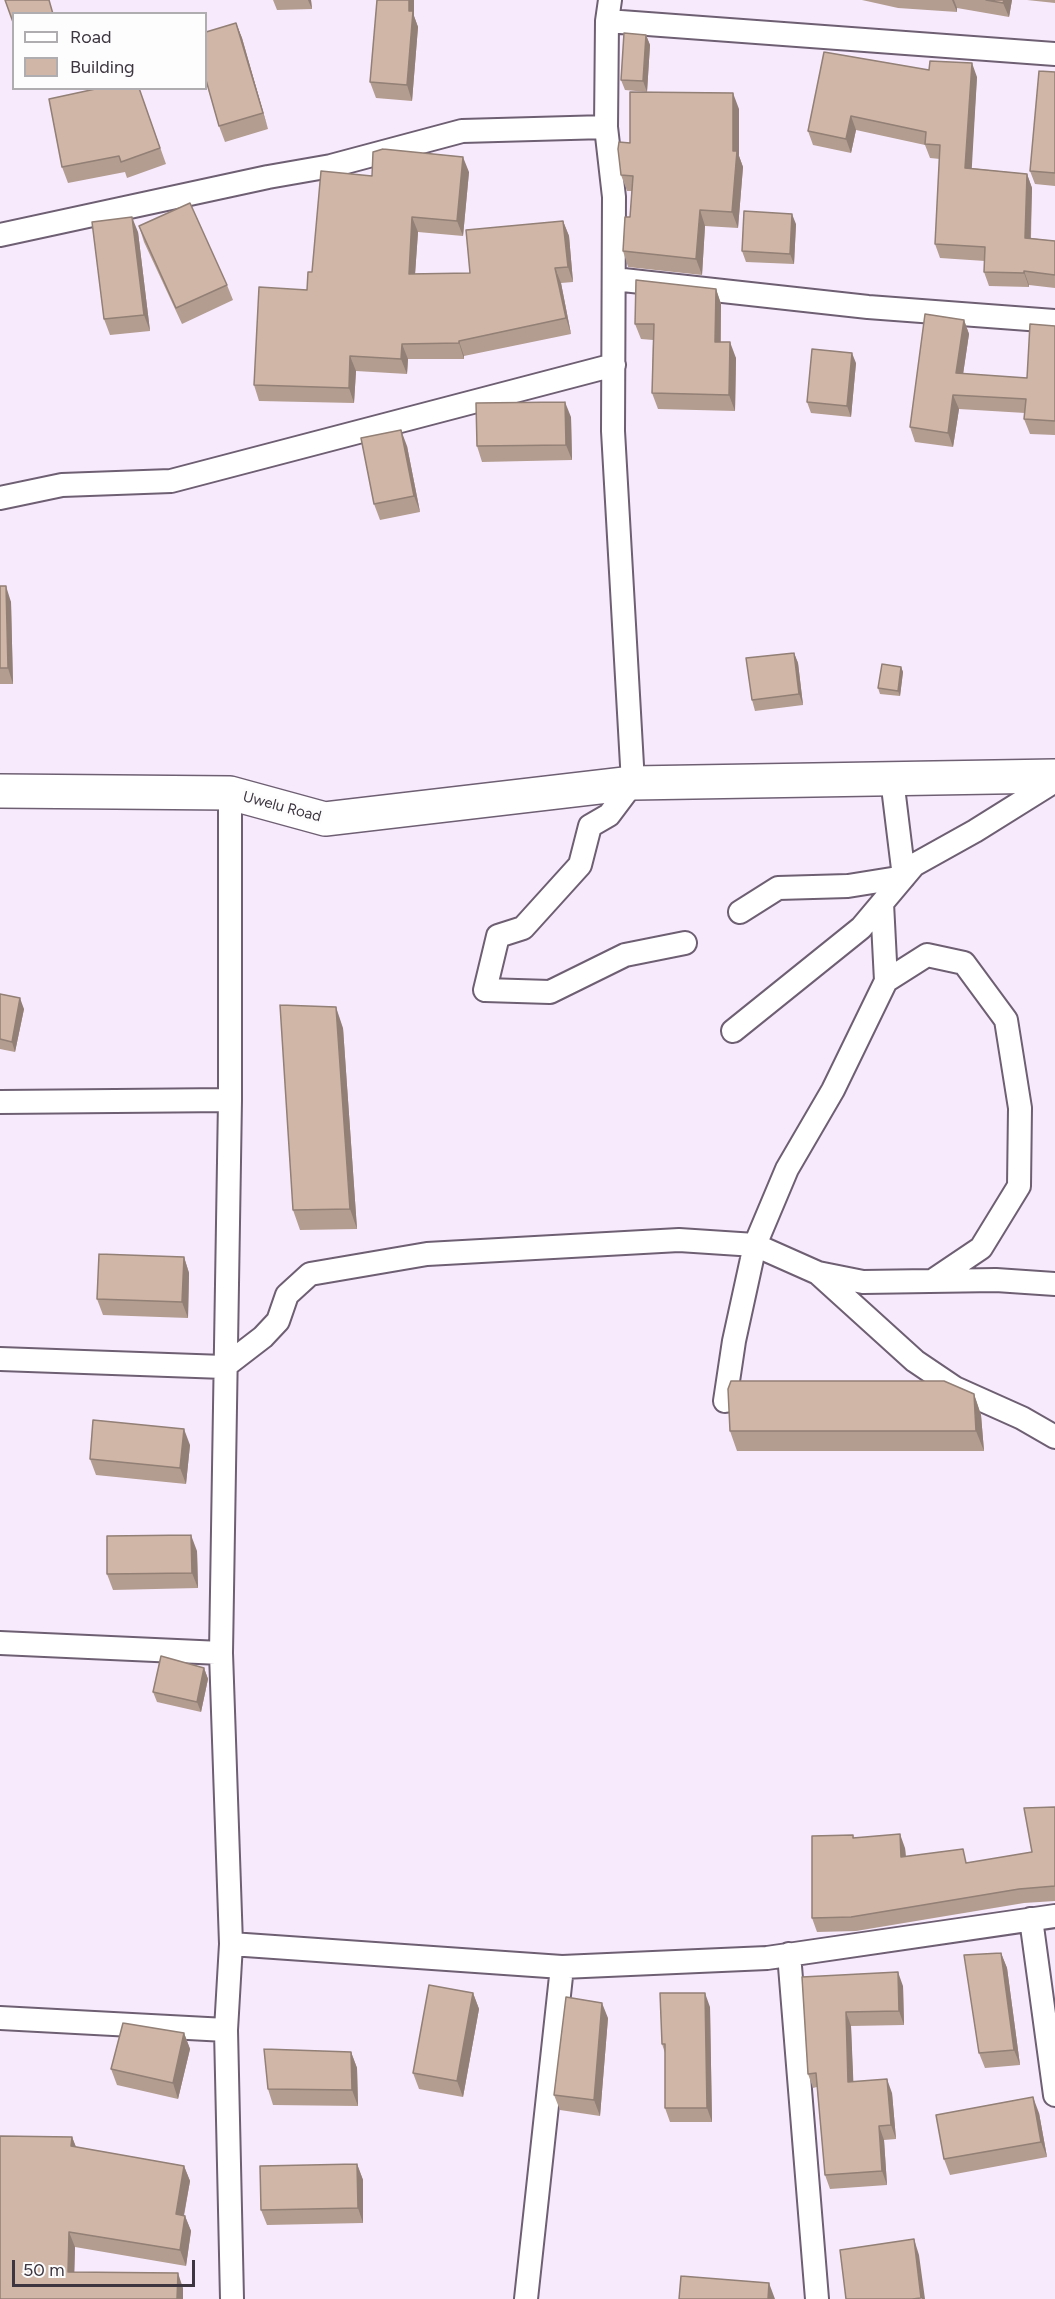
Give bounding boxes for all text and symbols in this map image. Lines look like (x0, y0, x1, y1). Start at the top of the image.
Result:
legend (12, 12, 207, 90)
text: Road (70, 26, 111, 48)
text: Building (70, 56, 135, 78)
street label: Uwelu Road (241, 788, 323, 826)
scale bar (15, 2248, 198, 2286)
text: 50 m (23, 2259, 65, 2281)

